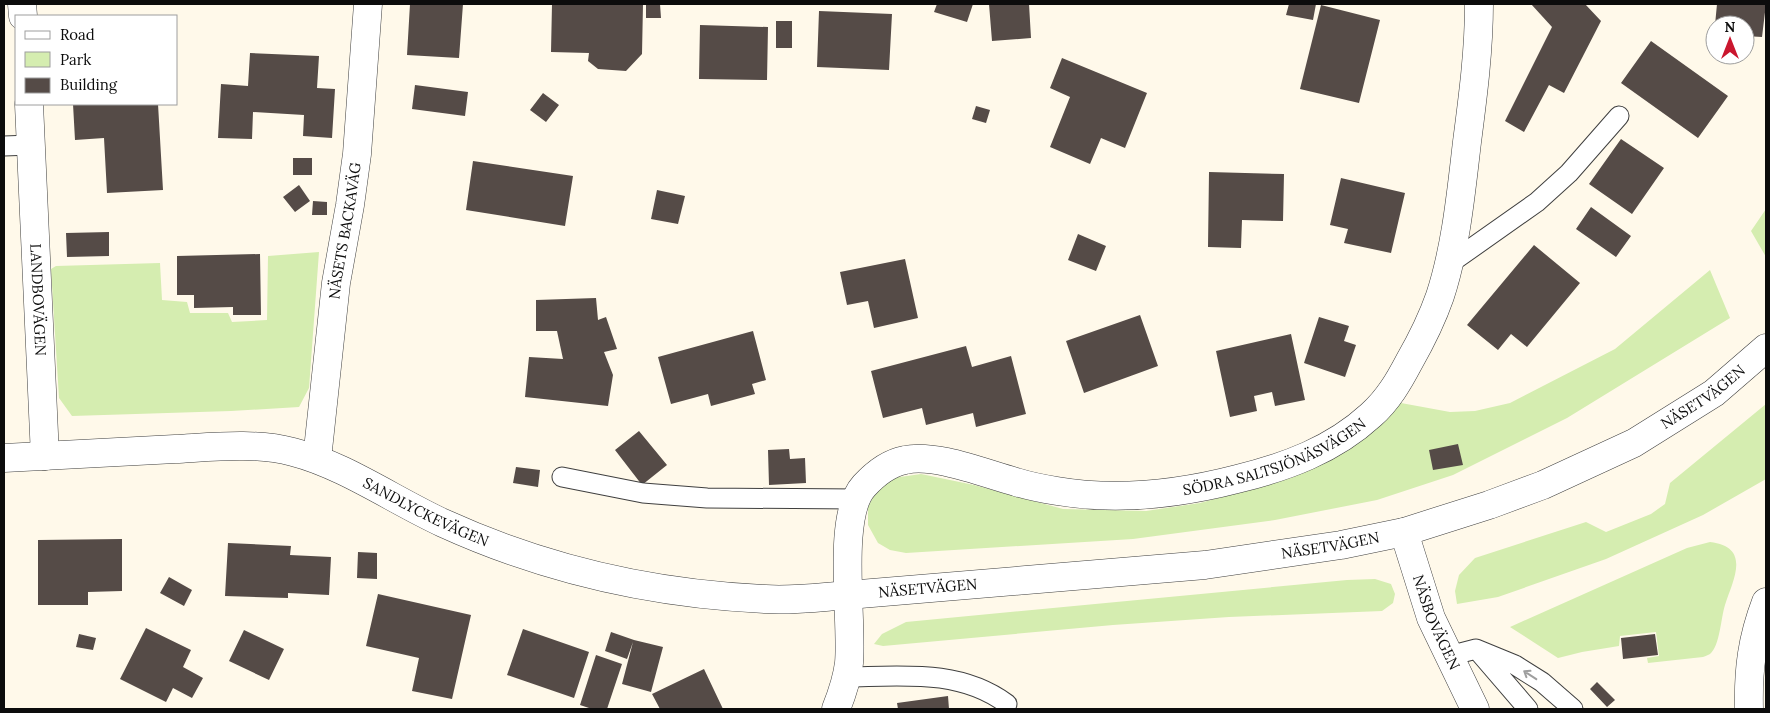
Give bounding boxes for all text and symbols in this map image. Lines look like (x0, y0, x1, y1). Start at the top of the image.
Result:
legend (15, 15, 178, 105)
north arrow (1705, 15, 1755, 65)
text: N (1725, 18, 1736, 36)
text: Road (60, 25, 95, 44)
text: Park (60, 50, 91, 69)
text: Building (60, 75, 118, 94)
street label: NÄSETS BACKAVÄG (324, 161, 365, 300)
street label: LANDBOVÄGEN (26, 243, 50, 356)
street label: NÄSETVÄGEN (1657, 360, 1749, 433)
street label: SÖDRA SALTSJÖNÄSVÄGEN (1181, 414, 1369, 499)
street label: SANDLYCKEVÄGEN (360, 473, 492, 550)
street label: NÄSETVÄGEN (1280, 527, 1381, 563)
street label: NÄSBOVÄGEN (1409, 572, 1465, 673)
street label: NÄSETVÄGEN (877, 574, 978, 601)
one-way arrow (1523, 669, 1537, 679)

